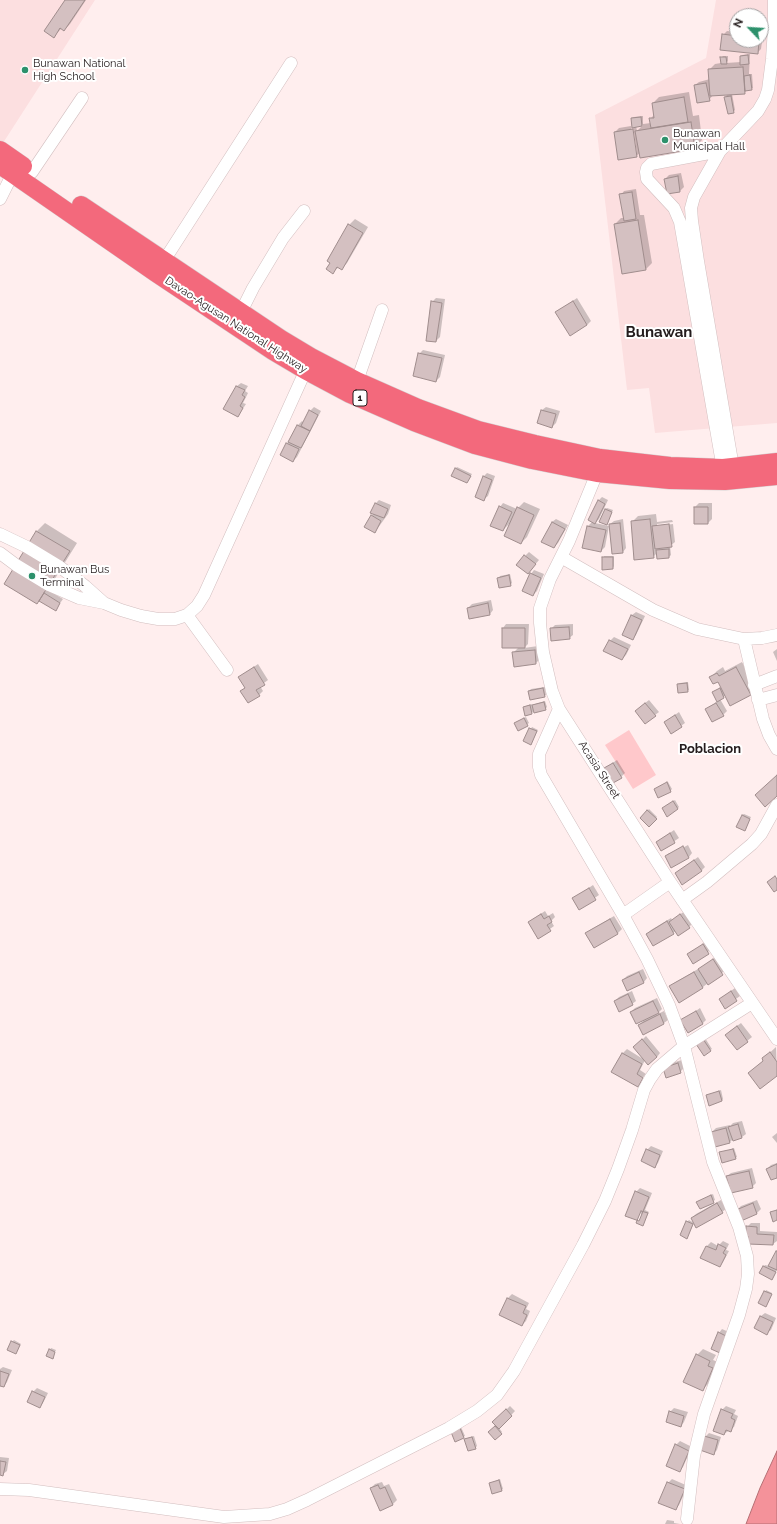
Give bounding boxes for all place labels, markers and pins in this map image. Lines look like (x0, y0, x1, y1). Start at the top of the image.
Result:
place label: Bunawan National High School (33, 57, 126, 83)
marker: Bunawan National High School (20, 65, 30, 75)
place label: Bunawan Municipal Hall (673, 127, 745, 153)
marker: Bunawan Municipal Hall (660, 135, 670, 145)
place label: Bunawan Bus Terminal (40, 563, 109, 589)
marker: Bunawan Bus Terminal (27, 571, 37, 581)

